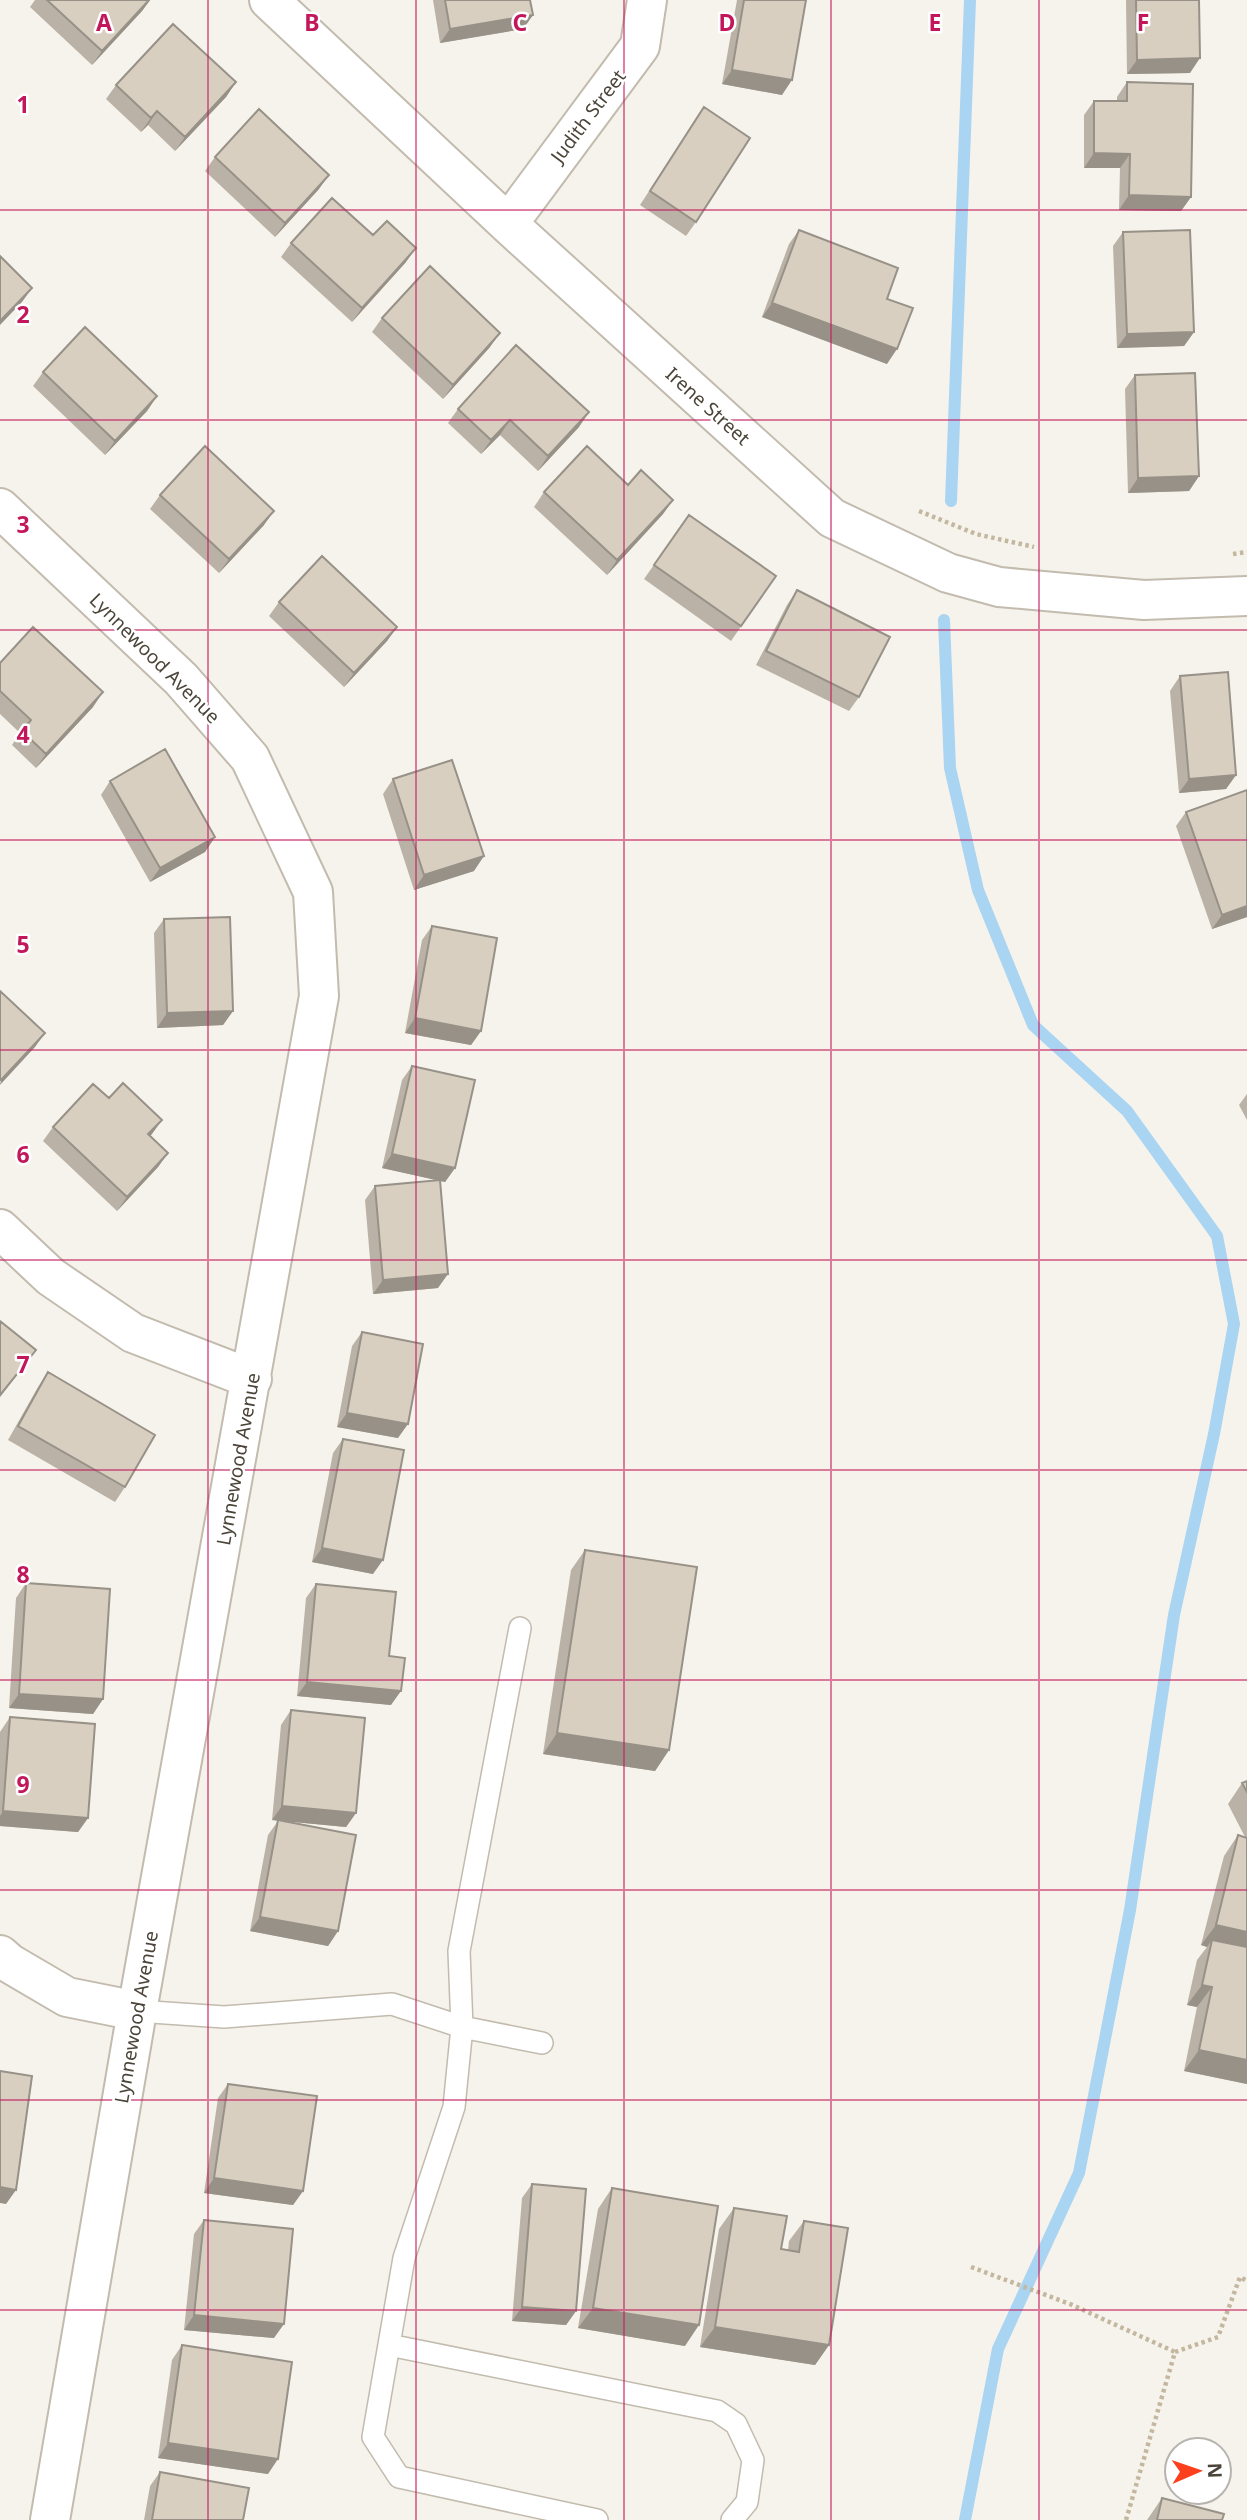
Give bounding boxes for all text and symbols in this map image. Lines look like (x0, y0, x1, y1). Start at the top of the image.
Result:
text: A (96, 6, 112, 38)
text: B (304, 6, 320, 38)
text: C (513, 6, 528, 38)
text: D (719, 6, 735, 38)
text: E (929, 6, 941, 38)
text: F (1137, 6, 1149, 38)
street label: Judith Street (543, 64, 632, 169)
text: 1 (16, 88, 30, 120)
text: 2 (16, 298, 30, 330)
street label: Irene Street (660, 361, 756, 451)
text: 3 (16, 508, 30, 540)
street label: Lynnewood Avenue (84, 587, 226, 729)
text: 4 (16, 718, 30, 750)
text: 5 (16, 928, 30, 960)
text: 6 (16, 1138, 30, 1170)
text: 7 (16, 1348, 30, 1380)
street label: Lynnewood Avenue (210, 1371, 266, 1547)
text: 8 (16, 1558, 30, 1590)
text: 9 (16, 1768, 30, 1800)
street label: Lynnewood Avenue (108, 1929, 164, 2105)
north arrow (1163, 2436, 1233, 2506)
text: N (1202, 2462, 1228, 2479)

